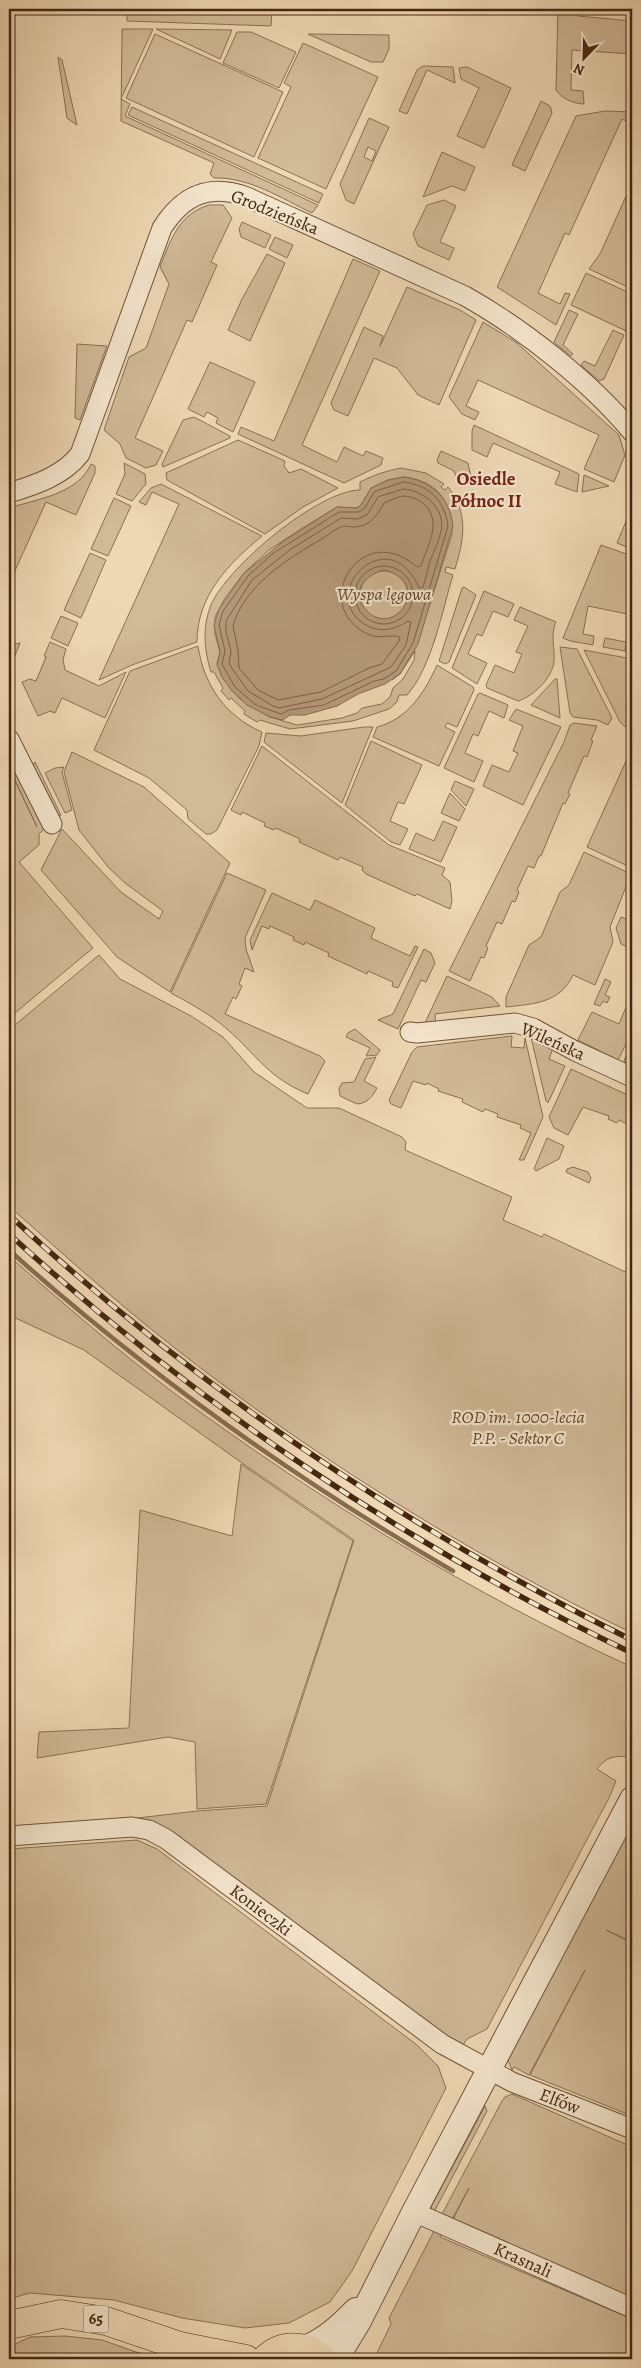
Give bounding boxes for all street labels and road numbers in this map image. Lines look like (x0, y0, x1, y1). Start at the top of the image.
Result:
street label: Grodzieńska (228, 184, 323, 241)
street label: Wileńska (516, 1016, 589, 1066)
street label: Konieczki (225, 1879, 297, 1941)
street label: Elfów (536, 2082, 584, 2120)
street label: Krasnali (490, 2237, 556, 2283)
road number: 65 (84, 2306, 108, 2332)

